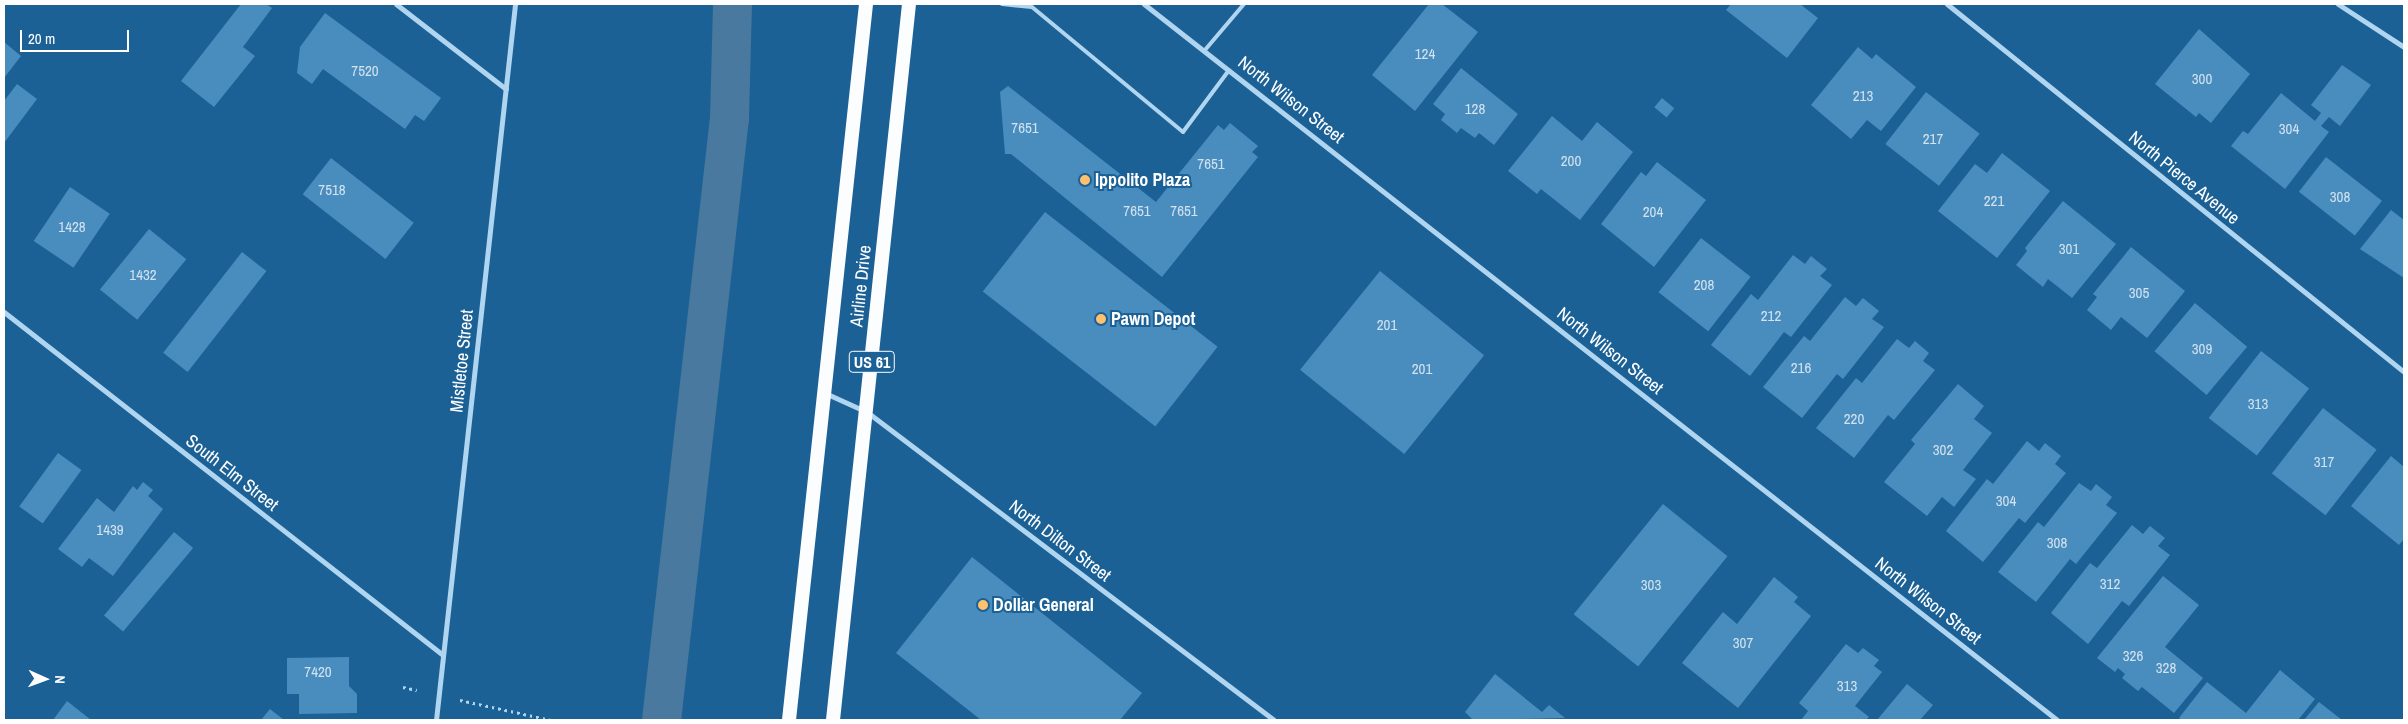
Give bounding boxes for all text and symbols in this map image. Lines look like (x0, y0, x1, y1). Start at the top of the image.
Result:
scale bar (22, 20, 131, 52)
text: 20 m (28, 28, 55, 49)
house number: 124 (1415, 45, 1435, 63)
street label: North Wilson Street (1234, 52, 1348, 148)
house number: 7520 (351, 62, 379, 80)
house number: 300 (2192, 70, 2212, 88)
house number: 213 (1853, 87, 1873, 105)
house number: 128 (1465, 100, 1485, 118)
house number: 7651 (1011, 119, 1039, 137)
house number: 304 (2279, 120, 2299, 138)
street label: North Pierce Avenue (2124, 127, 2244, 229)
house number: 217 (1923, 130, 1943, 148)
house number: 200 (1561, 152, 1581, 170)
house number: 7651 (1197, 155, 1225, 173)
place label: Ippolito Plaza (1095, 169, 1190, 191)
marker: Ippolito Plaza (1079, 174, 1091, 186)
house number: 7518 (318, 181, 346, 199)
house number: 308 (2330, 188, 2350, 206)
house number: 221 (1984, 192, 2004, 210)
house number: 7651 (1123, 202, 1151, 220)
house number: 7651 (1170, 202, 1198, 220)
house number: 204 (1643, 203, 1663, 221)
house number: 1428 (58, 218, 86, 236)
house number: 301 (2059, 240, 2079, 258)
street label: Airline Drive (846, 244, 876, 328)
house number: 1432 (129, 266, 157, 284)
house number: 208 (1694, 276, 1714, 294)
house number: 305 (2129, 284, 2149, 302)
street label: North Wilson Street (1553, 303, 1667, 399)
house number: 212 (1761, 307, 1781, 325)
street label: Mistletoe Street (446, 308, 478, 414)
place label: Pawn Depot (1111, 308, 1195, 330)
marker: Pawn Depot (1095, 313, 1107, 325)
house number: 201 (1377, 316, 1397, 334)
house number: 309 (2192, 340, 2212, 358)
road number: US 61 (848, 348, 896, 376)
house number: 216 (1791, 359, 1811, 377)
house number: 201 (1412, 360, 1432, 378)
house number: 313 (2248, 395, 2268, 413)
house number: 220 (1844, 410, 1864, 428)
street label: South Elm Street (181, 430, 283, 516)
house number: 302 (1933, 441, 1953, 459)
house number: 317 (2314, 453, 2334, 471)
house number: 304 (1996, 492, 2016, 510)
street label: North Dilton Street (1005, 496, 1115, 586)
house number: 1439 (96, 521, 124, 539)
house number: 308 (2047, 534, 2067, 552)
street label: North Wilson Street (1871, 553, 1985, 649)
house number: 312 (2100, 575, 2120, 593)
house number: 303 (1641, 576, 1661, 594)
place label: Dollar General (993, 594, 1094, 616)
marker: Dollar General (977, 599, 989, 611)
house number: 307 (1733, 634, 1753, 652)
house number: 326 (2123, 647, 2143, 665)
north arrow (20, 654, 70, 704)
house number: 328 (2156, 659, 2176, 677)
house number: 7420 (304, 663, 332, 681)
text: N (51, 675, 69, 684)
house number: 313 (1837, 677, 1857, 695)

